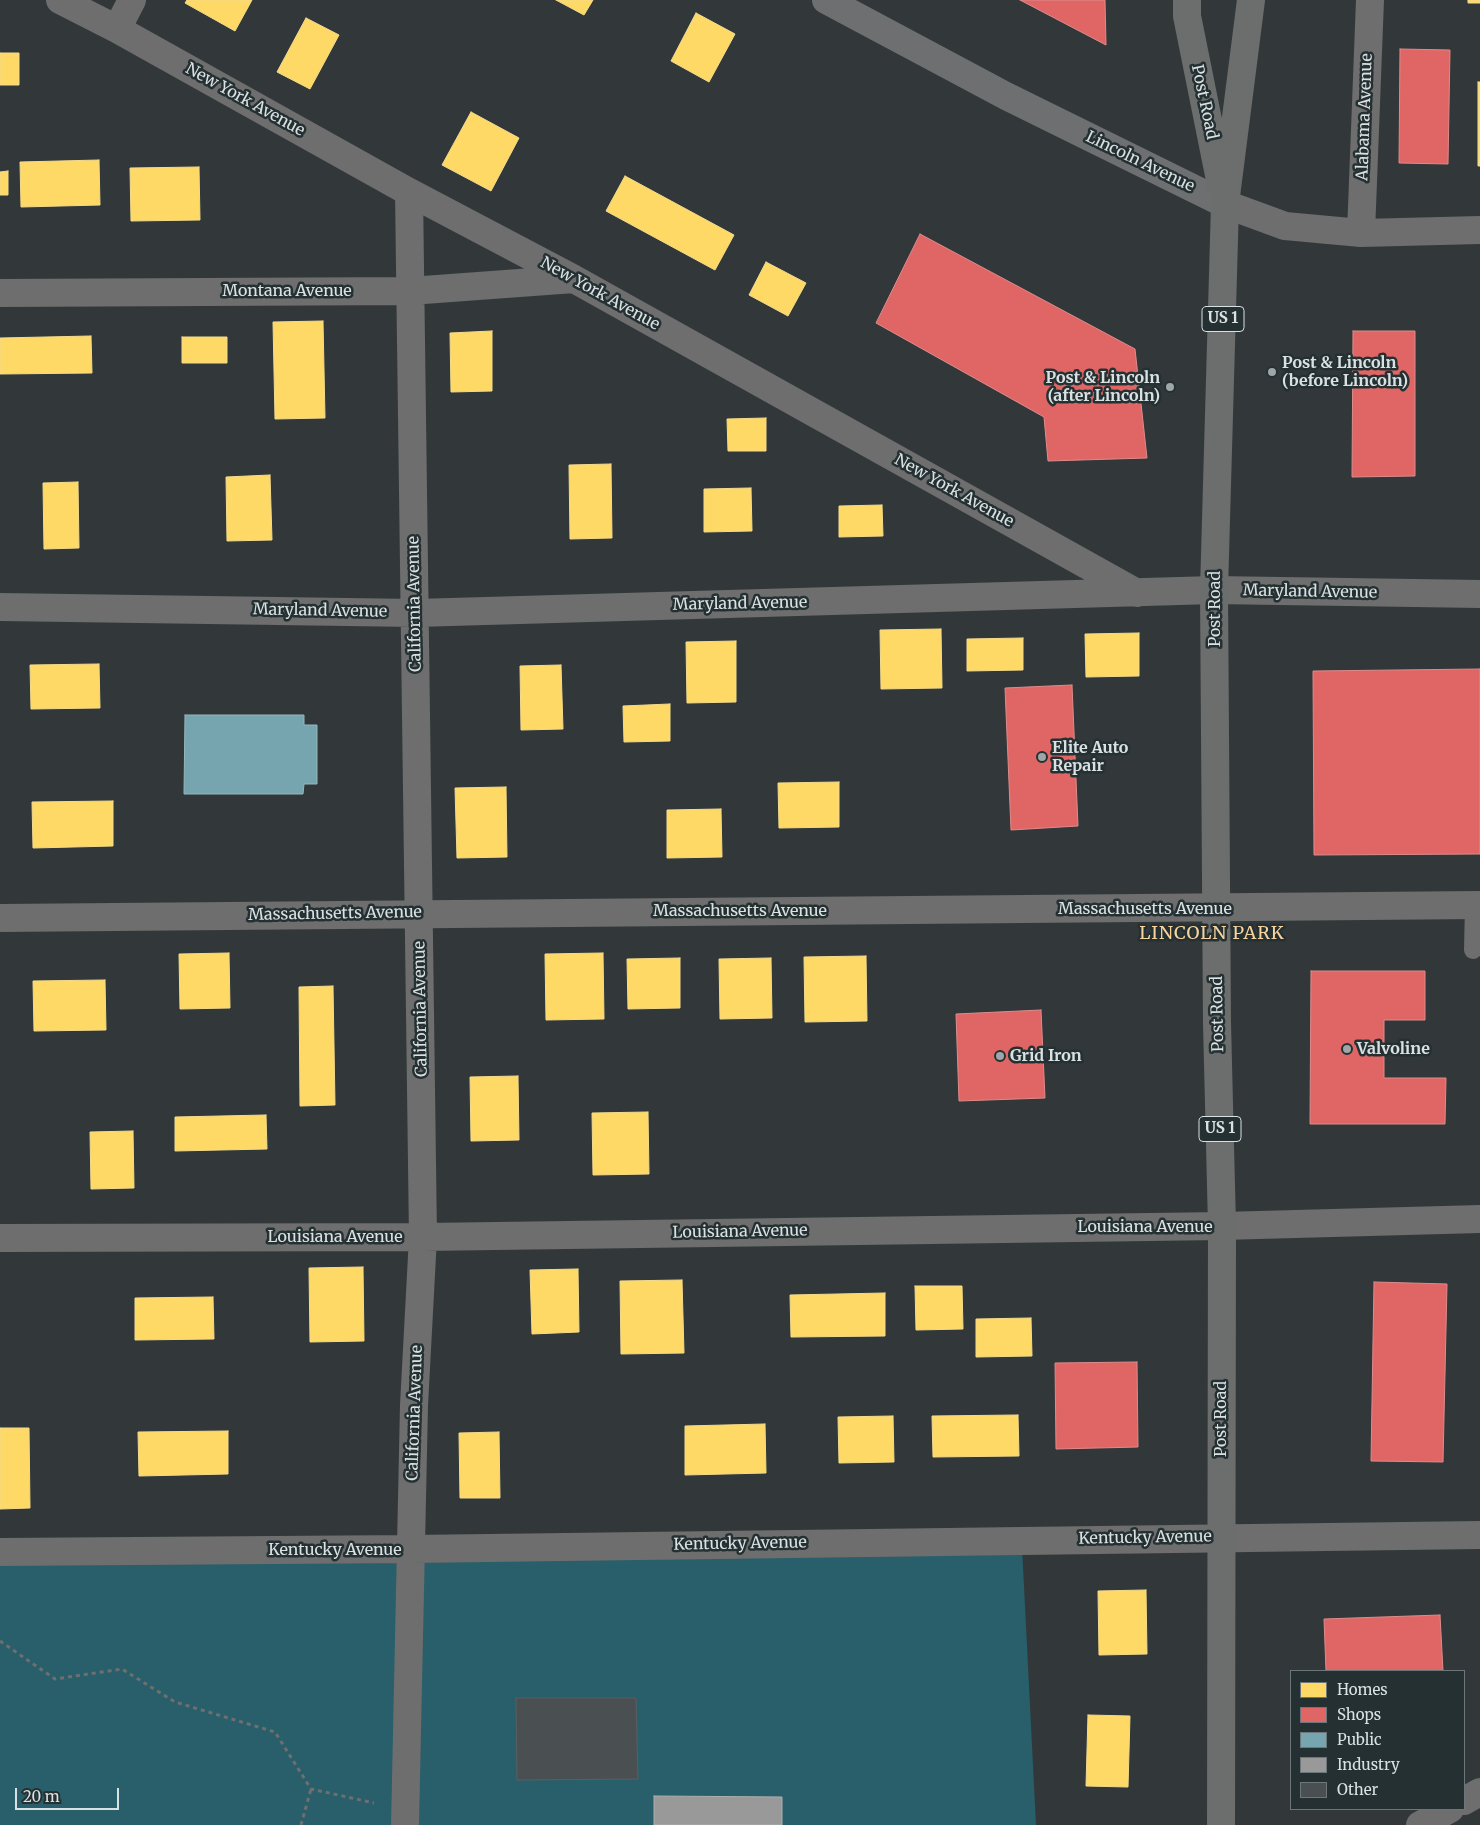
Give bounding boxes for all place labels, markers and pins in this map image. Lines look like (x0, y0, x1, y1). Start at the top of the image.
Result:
place label: Post & Lincoln (before Lincoln) (1282, 353, 1408, 391)
marker: Post & Lincoln (before Lincoln) (1266, 366, 1278, 378)
place label: Post & Lincoln (after Lincoln) (1046, 368, 1160, 406)
marker: Post & Lincoln (after Lincoln) (1164, 381, 1176, 393)
place label: Elite Auto Repair (1052, 738, 1128, 776)
marker: Elite Auto Repair (1036, 751, 1048, 763)
place label: Valvoline (1357, 1039, 1430, 1059)
marker: Valvoline (1341, 1043, 1353, 1055)
place label: Grid Iron (1010, 1046, 1082, 1066)
marker: Grid Iron (994, 1050, 1006, 1062)

